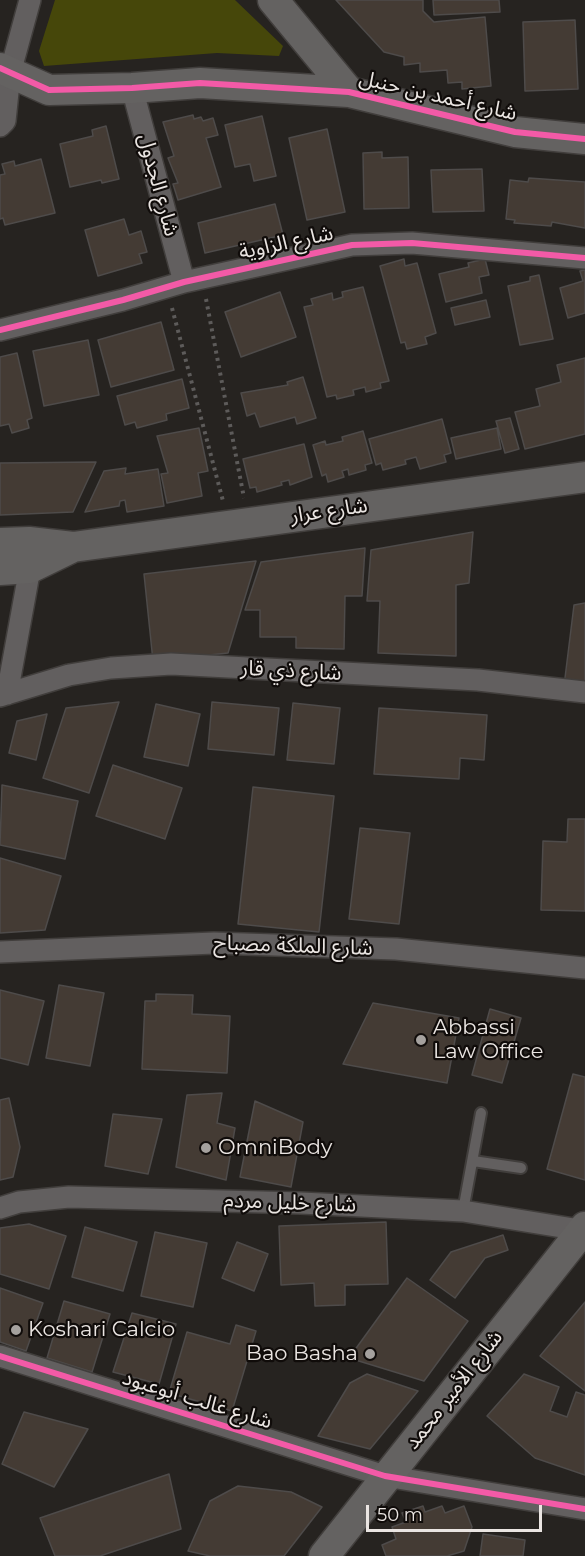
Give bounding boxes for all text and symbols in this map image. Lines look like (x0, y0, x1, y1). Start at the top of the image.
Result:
street label: شارع أحمد بن حنبل (357, 66, 519, 126)
street label: شارع الجدول (132, 131, 184, 239)
street label: شارع الزاوية (237, 221, 335, 265)
street label: شارع عرار (289, 493, 369, 529)
street label: شارع ذي قار (240, 656, 342, 686)
street label: شارع الملكة مصباح (213, 931, 373, 961)
place label: Abbassi Law Office (433, 1015, 543, 1065)
marker: Abbassi Law Office (414, 1033, 428, 1047)
place label: OmniBody (218, 1135, 332, 1161)
marker: OmniBody (199, 1141, 213, 1155)
street label: شارع خليل مردم (223, 1188, 357, 1218)
place label: Koshari Calcio (28, 1317, 175, 1343)
marker: Koshari Calcio (9, 1323, 23, 1337)
street label: شارع الأمير محمد (400, 1325, 508, 1455)
place label: Bao Basha (246, 1341, 358, 1367)
marker: Bao Basha (363, 1347, 377, 1361)
street label: شارع غالب أبوعبود (119, 1365, 275, 1435)
scale bar (369, 1493, 544, 1531)
text: 50 m (377, 1504, 423, 1526)

